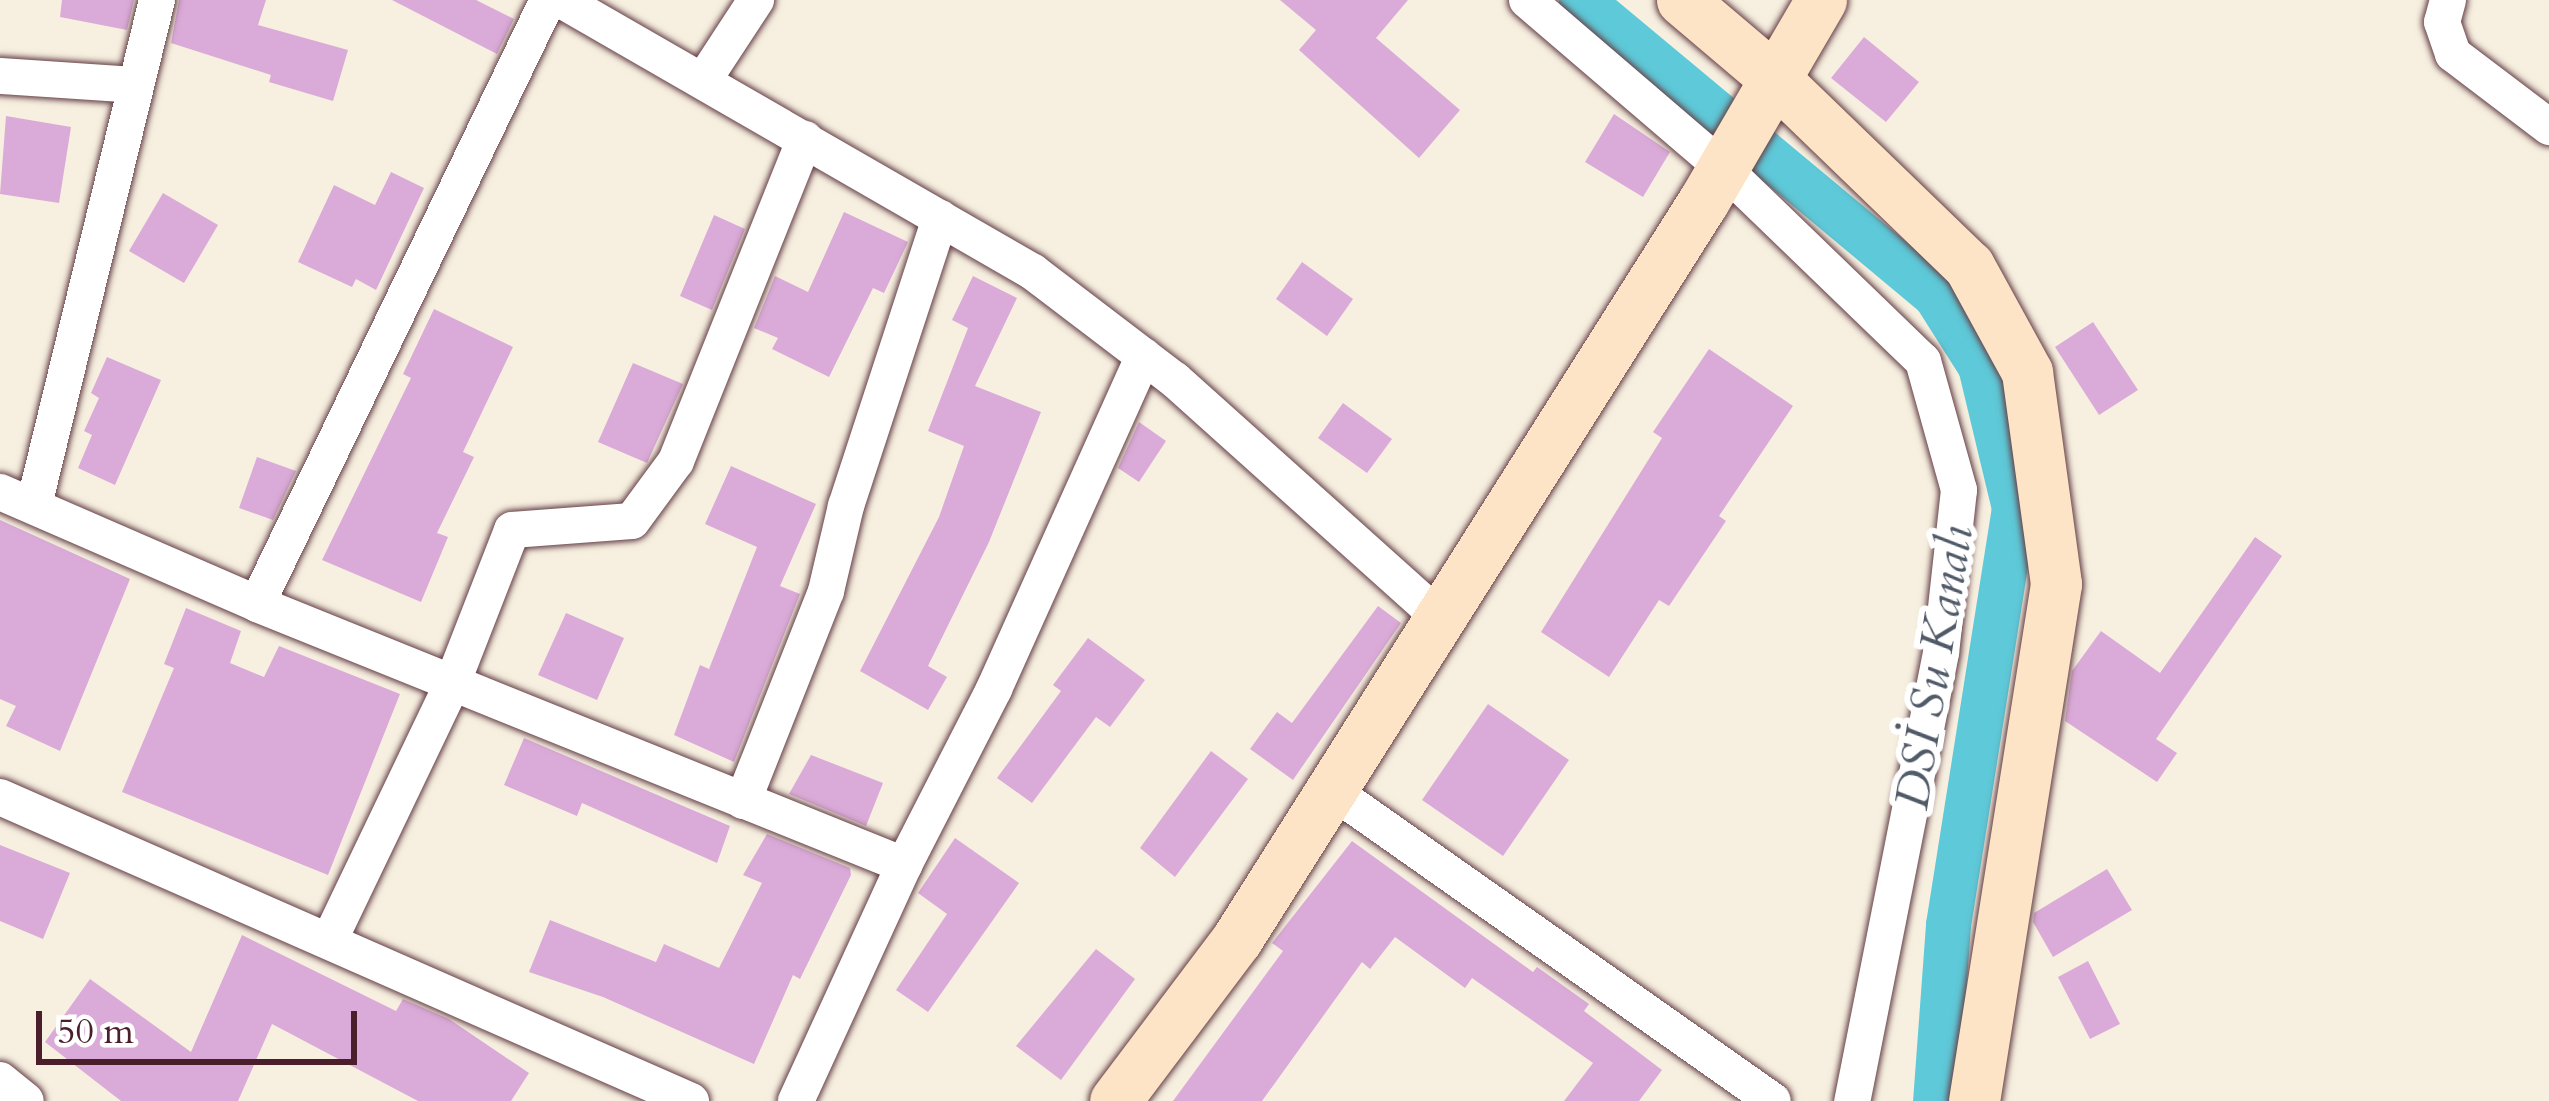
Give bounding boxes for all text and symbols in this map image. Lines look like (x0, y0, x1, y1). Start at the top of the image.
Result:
water label: DSİ Su Kanalı (1883, 521, 1985, 813)
scale bar (42, 987, 363, 1061)
text: 50 m (57, 1007, 134, 1056)

